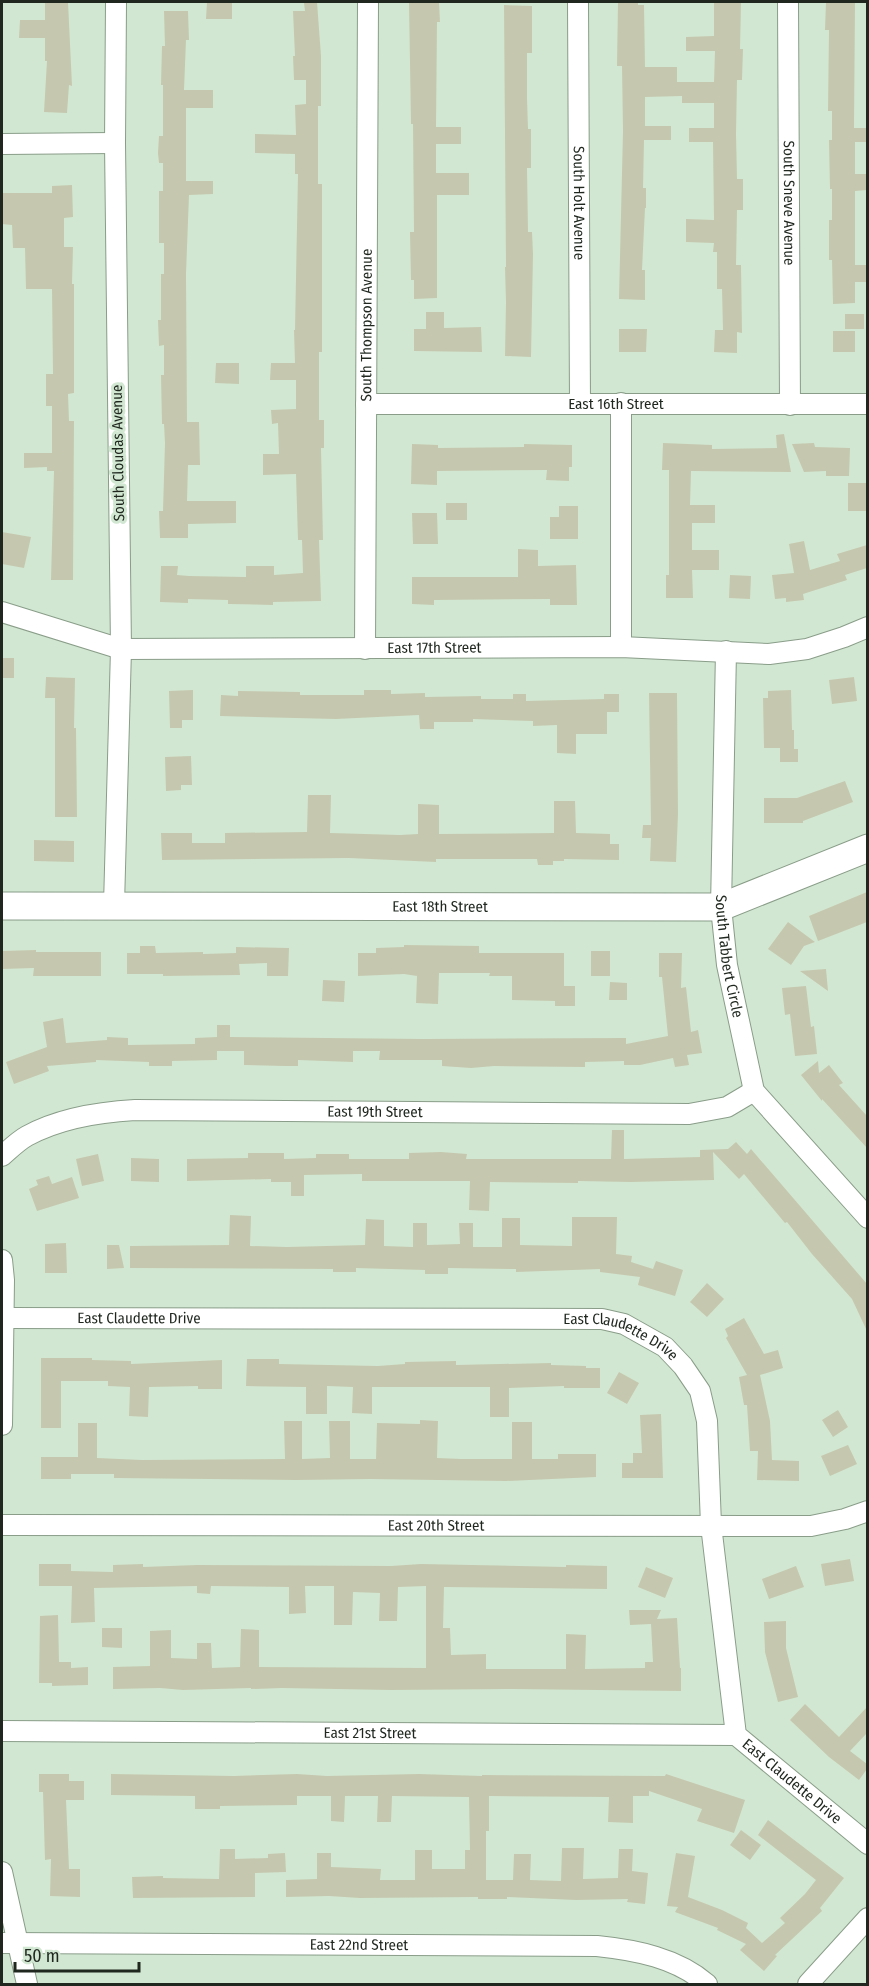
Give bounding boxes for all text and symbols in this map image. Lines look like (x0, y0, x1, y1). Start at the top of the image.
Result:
street label: South Sneve Avenue (780, 140, 798, 266)
street label: South Holt Avenue (570, 146, 588, 260)
street label: South Thompson Avenue (357, 249, 376, 401)
street label: South Cloudas Avenue (108, 384, 128, 522)
street label: East 16th Street (568, 395, 664, 413)
street label: East 17th Street (387, 639, 482, 657)
street label: South Tabbert Circle (712, 895, 747, 1019)
street label: East 18th Street (392, 898, 488, 916)
street label: East 19th Street (327, 1102, 423, 1121)
street label: East Claudette Drive (77, 1309, 201, 1327)
street label: East Claudette Drive (563, 1310, 682, 1364)
street label: East 20th Street (388, 1516, 484, 1535)
street label: East 21st Street (324, 1724, 417, 1742)
street label: East Claudette Drive (739, 1735, 845, 1827)
scale bar (15, 1935, 140, 1973)
street label: East 22nd Street (310, 1936, 408, 1954)
text: 50 m (24, 1945, 60, 1967)

